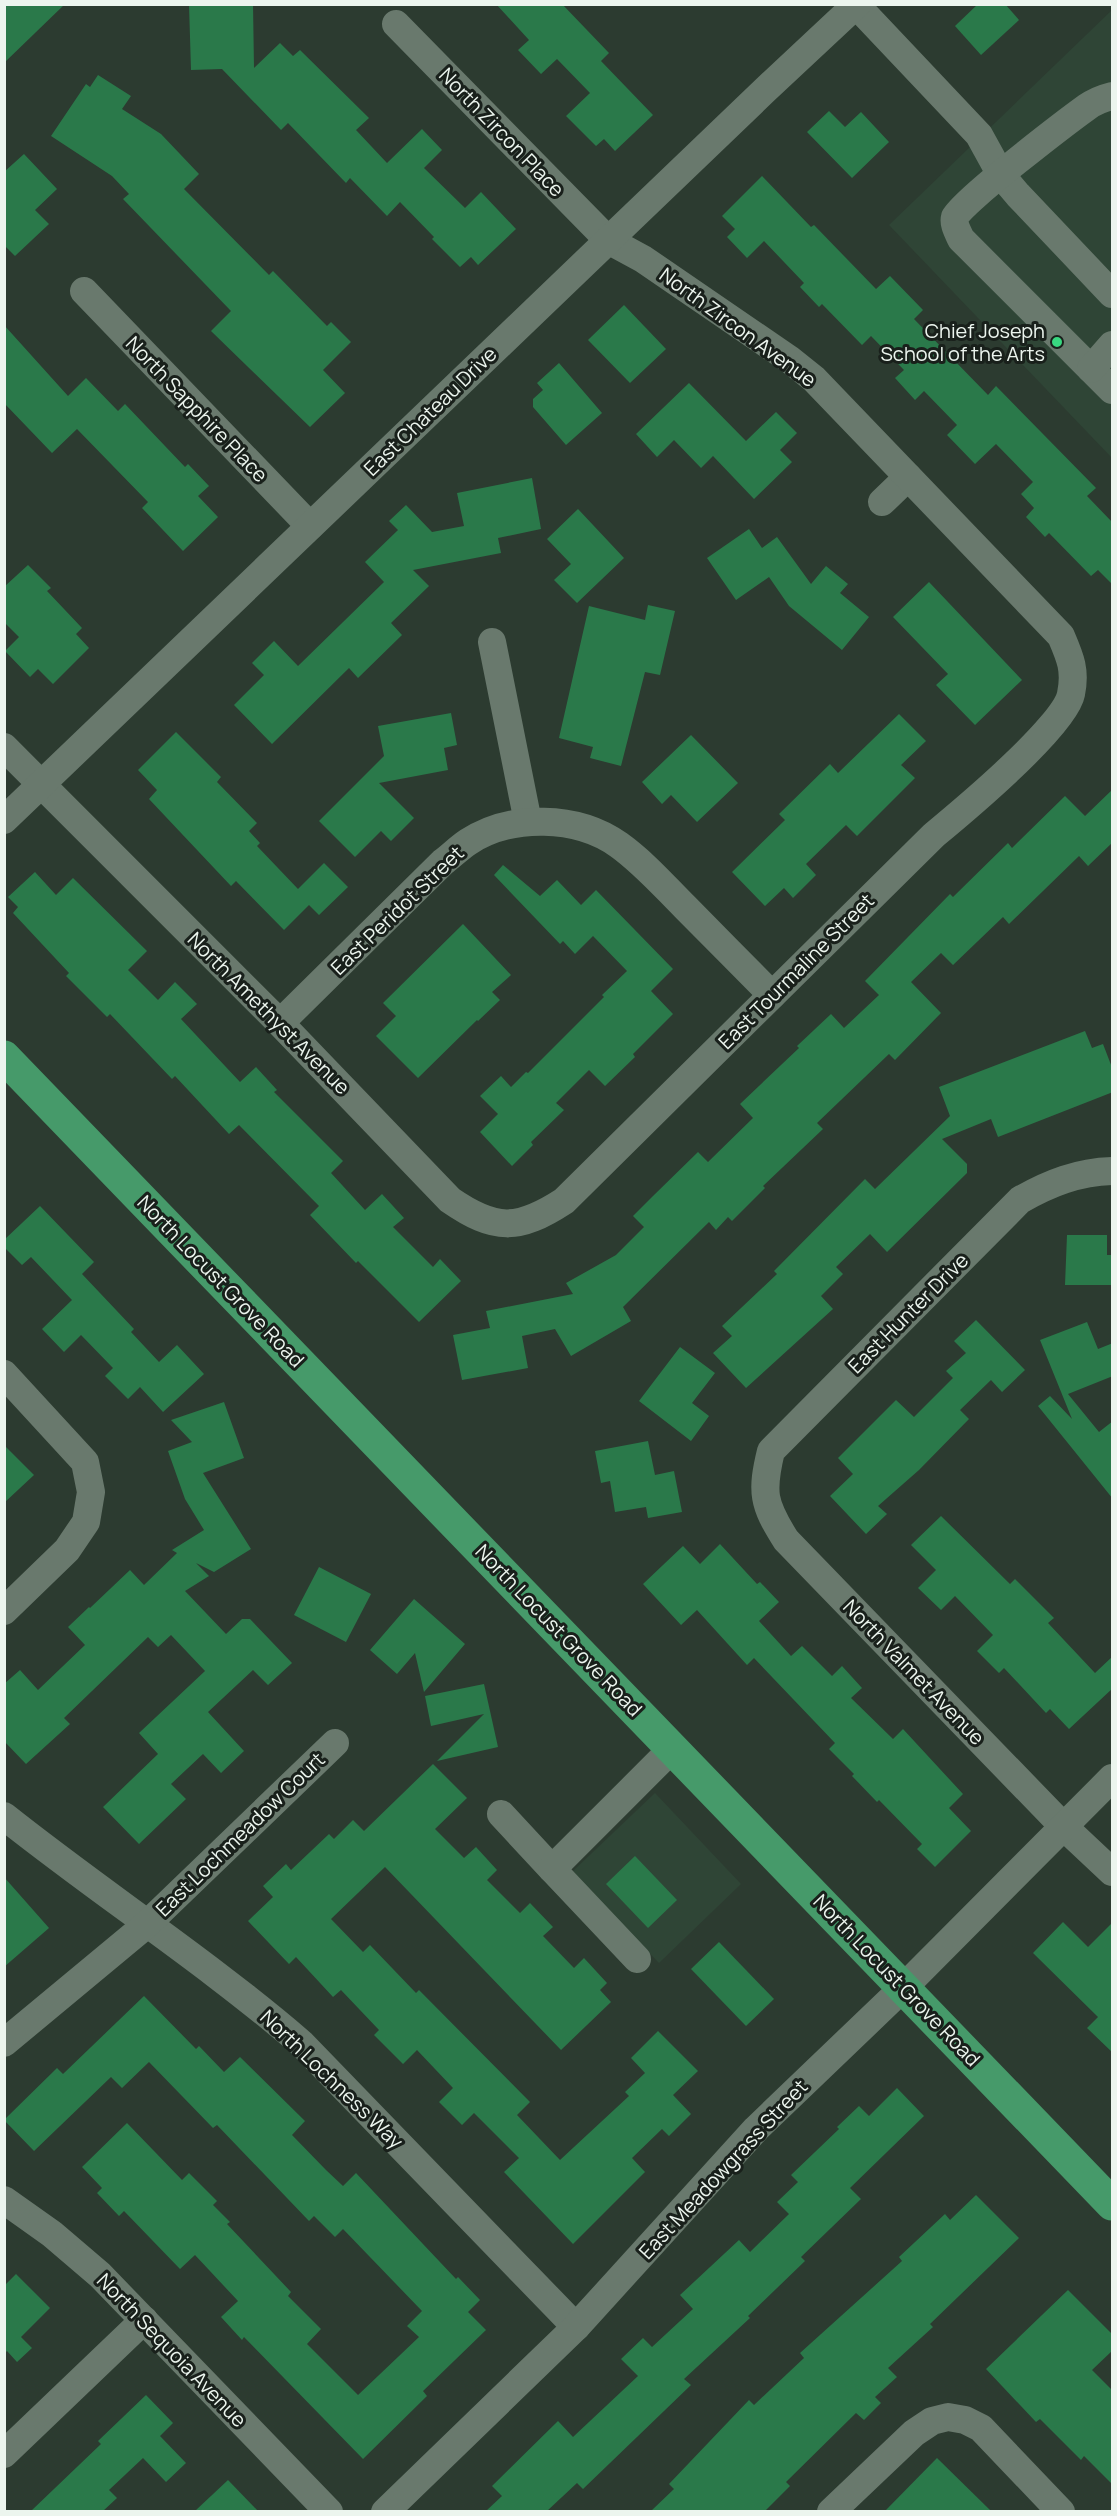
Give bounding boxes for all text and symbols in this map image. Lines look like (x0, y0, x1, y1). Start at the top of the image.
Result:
street label: North Zircon Place (433, 62, 571, 202)
street label: North Zircon Avenue (654, 261, 822, 393)
place label: Chief Joseph School of the Arts (881, 317, 1045, 367)
street label: North Sapphire Place (120, 330, 274, 488)
marker: Chief Joseph School of the Arts (1050, 335, 1064, 349)
street label: East Chateau Drive (358, 340, 502, 482)
street label: East Peridot Street (325, 839, 469, 981)
street label: East Tourmaline Street (712, 887, 880, 1055)
street label: North Amethyst Avenue (182, 926, 356, 1100)
street label: North Locust Grove Road (132, 1189, 310, 1373)
street label: East Hunter Drive (842, 1247, 974, 1379)
street label: North Locust Grove Road (470, 1538, 648, 1722)
street label: North Valmet Avenue (837, 1593, 991, 1751)
street label: East Lochmeadow Court (150, 1746, 330, 1922)
street label: North Locust Grove Road (808, 1888, 986, 2072)
street label: North Lochness Way (255, 2004, 410, 2155)
street label: East Meadowgrass Street (633, 2073, 813, 2265)
street label: North Sequoia Avenue (91, 2267, 253, 2433)

